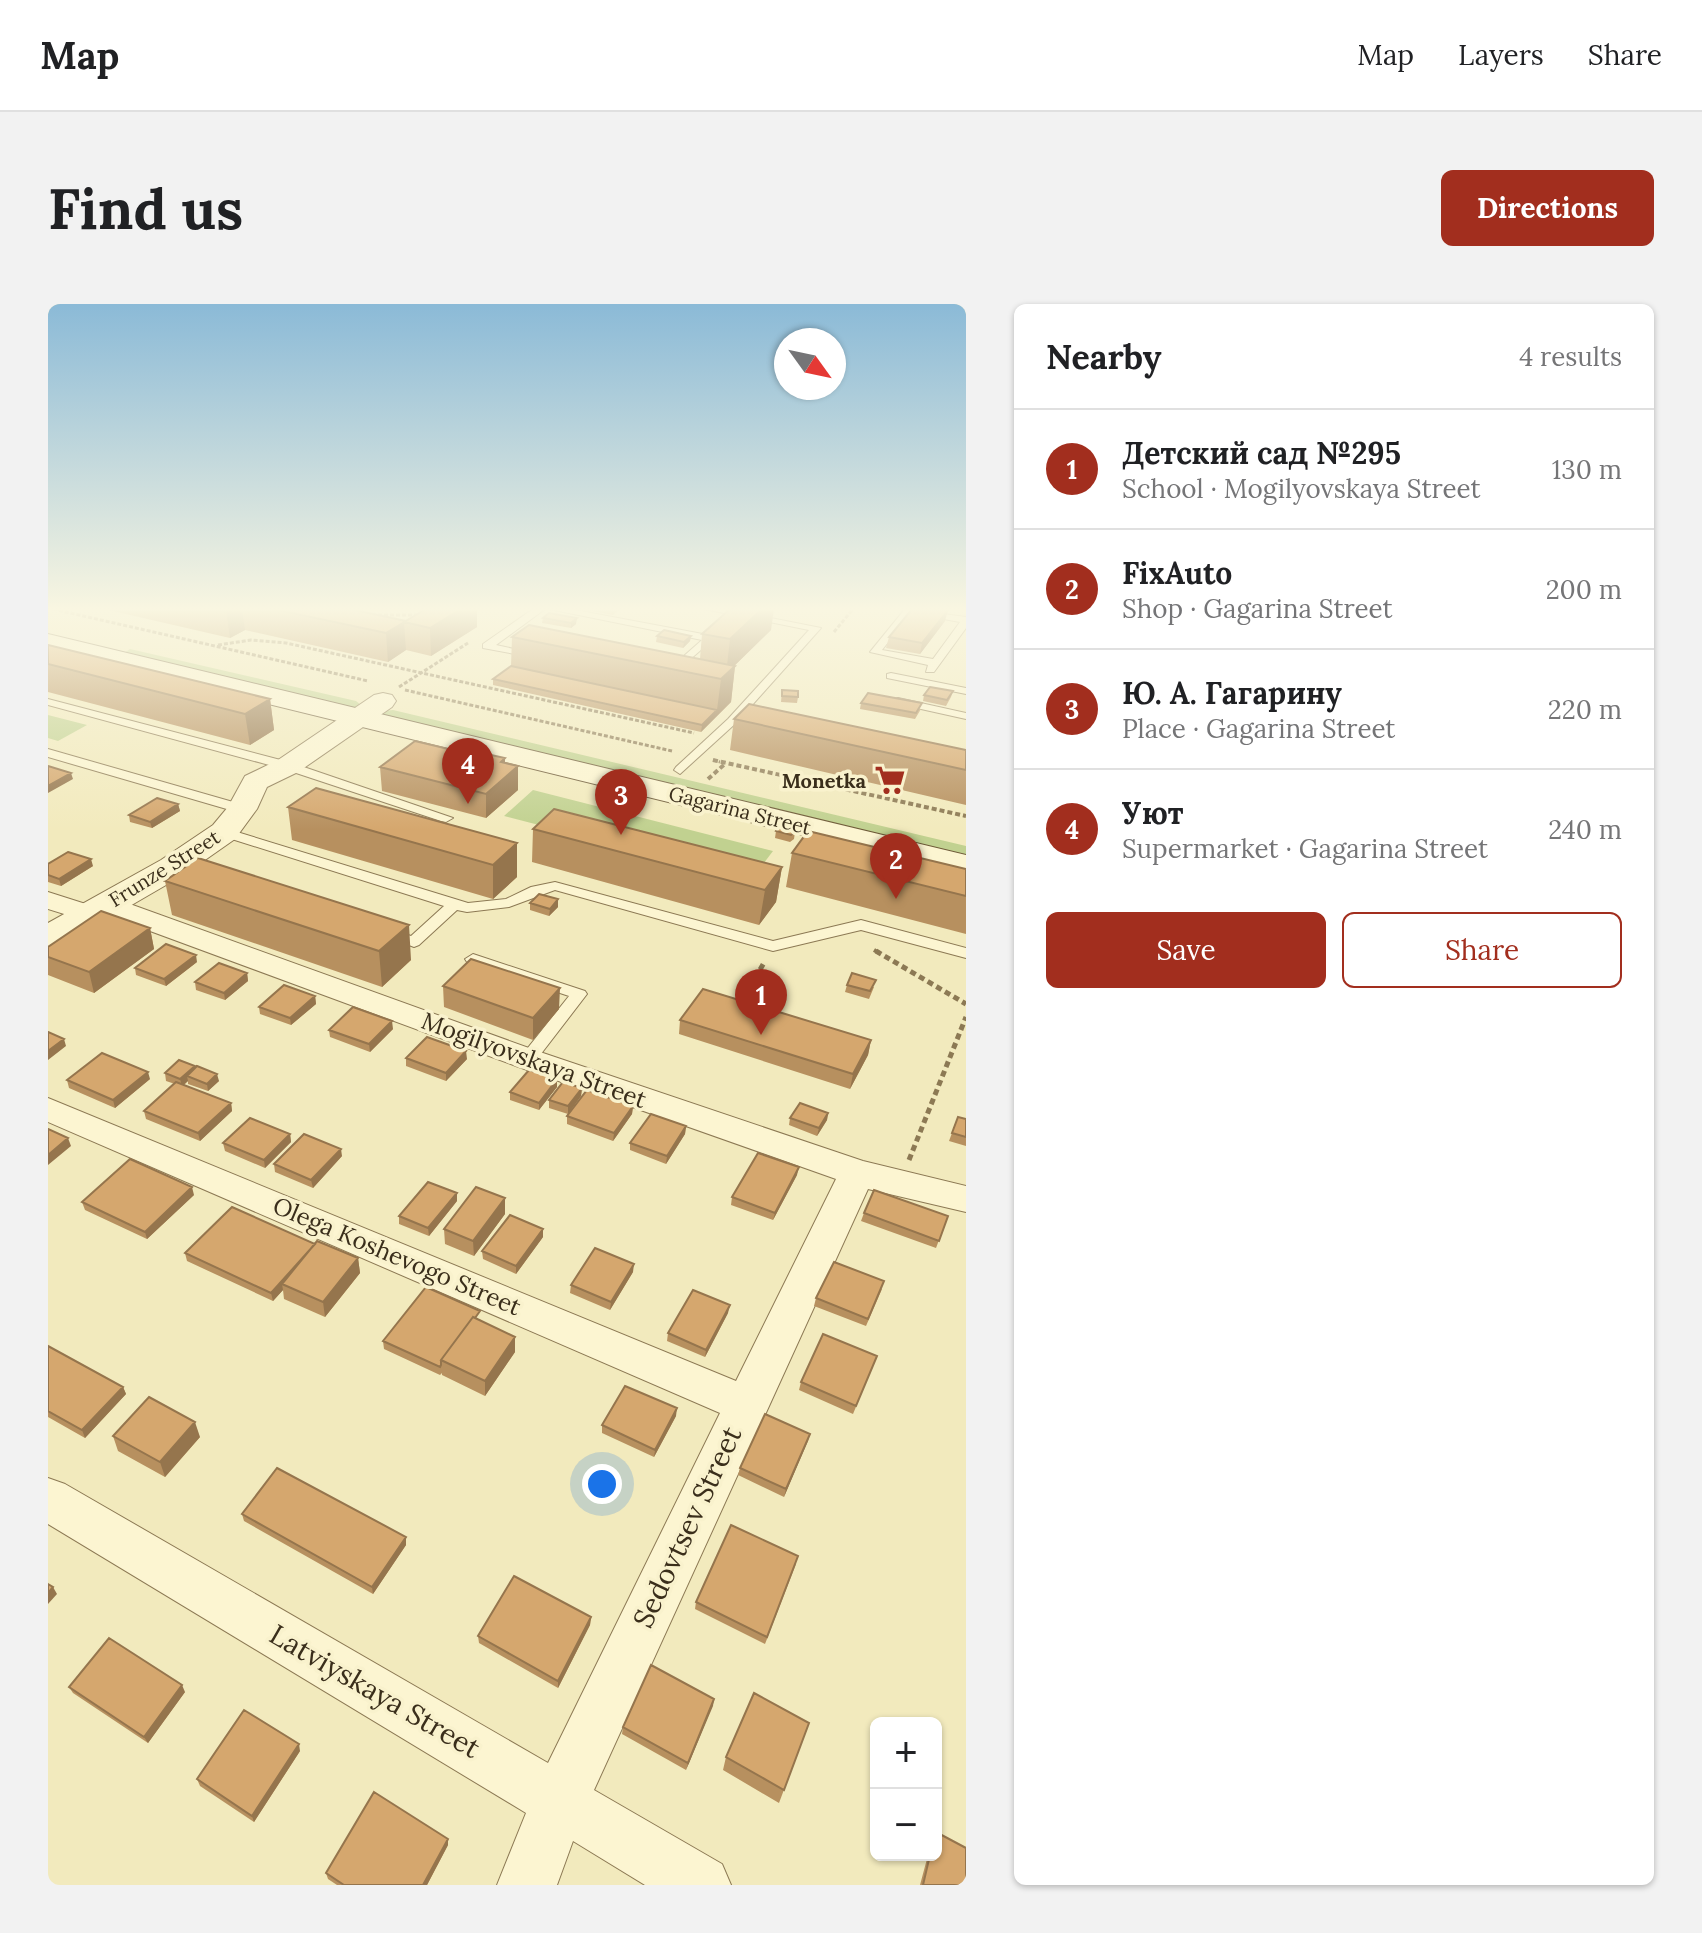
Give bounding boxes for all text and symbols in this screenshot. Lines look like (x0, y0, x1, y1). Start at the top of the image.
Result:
text: Map (40, 31, 119, 79)
text: Map (1357, 37, 1414, 73)
text: Layers (1458, 37, 1544, 73)
text: Share (1588, 37, 1662, 73)
button: Directions (1441, 170, 1654, 246)
text: Find us (48, 173, 243, 244)
north arrow (774, 328, 846, 400)
text: Nearby (1046, 335, 1162, 378)
text: 4 results (1519, 340, 1622, 373)
text: Детский сад №295 (1122, 434, 1401, 472)
text: 1 (1067, 453, 1077, 486)
text: 130 m (1552, 453, 1622, 486)
text: School · Mogilyovskaya Street (1122, 472, 1481, 505)
text: FixAuto (1122, 554, 1232, 592)
text: 2 (1065, 573, 1079, 606)
text: 200 m (1546, 573, 1622, 606)
text: Shop · Gagarina Street (1122, 592, 1393, 625)
text: Ю. А. Гагарину (1122, 674, 1342, 712)
text: 3 (1065, 693, 1079, 726)
text: 220 m (1548, 693, 1622, 726)
text: Place · Gagarina Street (1122, 712, 1395, 745)
pin: 4 (442, 738, 494, 804)
supermarket icon: Monetka (873, 763, 907, 797)
place label: Monetka (782, 768, 867, 793)
pin: 3 (595, 769, 647, 835)
street label: Gagarina Street (666, 780, 814, 840)
text: Уют (1122, 794, 1183, 832)
text: 4 (1065, 813, 1079, 846)
text: 240 m (1548, 813, 1622, 846)
street label: Frunze Street (104, 824, 224, 912)
text: Supermarket · Gagarina Street (1122, 832, 1488, 865)
pin: 2 (870, 833, 922, 899)
button: Save (1046, 912, 1326, 988)
button: Share (1342, 912, 1622, 988)
pin: 1 (735, 969, 787, 1035)
street label: Mogilyovskaya Street (417, 1005, 651, 1115)
street label: Olega Koshevogo Street (268, 1190, 526, 1323)
street label: Sedovtsev Street (625, 1420, 749, 1634)
your location (582, 1464, 622, 1504)
street label: Latviyskaya Street (263, 1616, 487, 1766)
map controls (870, 1717, 942, 1861)
button: + (870, 1717, 942, 1789)
button: − (870, 1789, 942, 1861)

